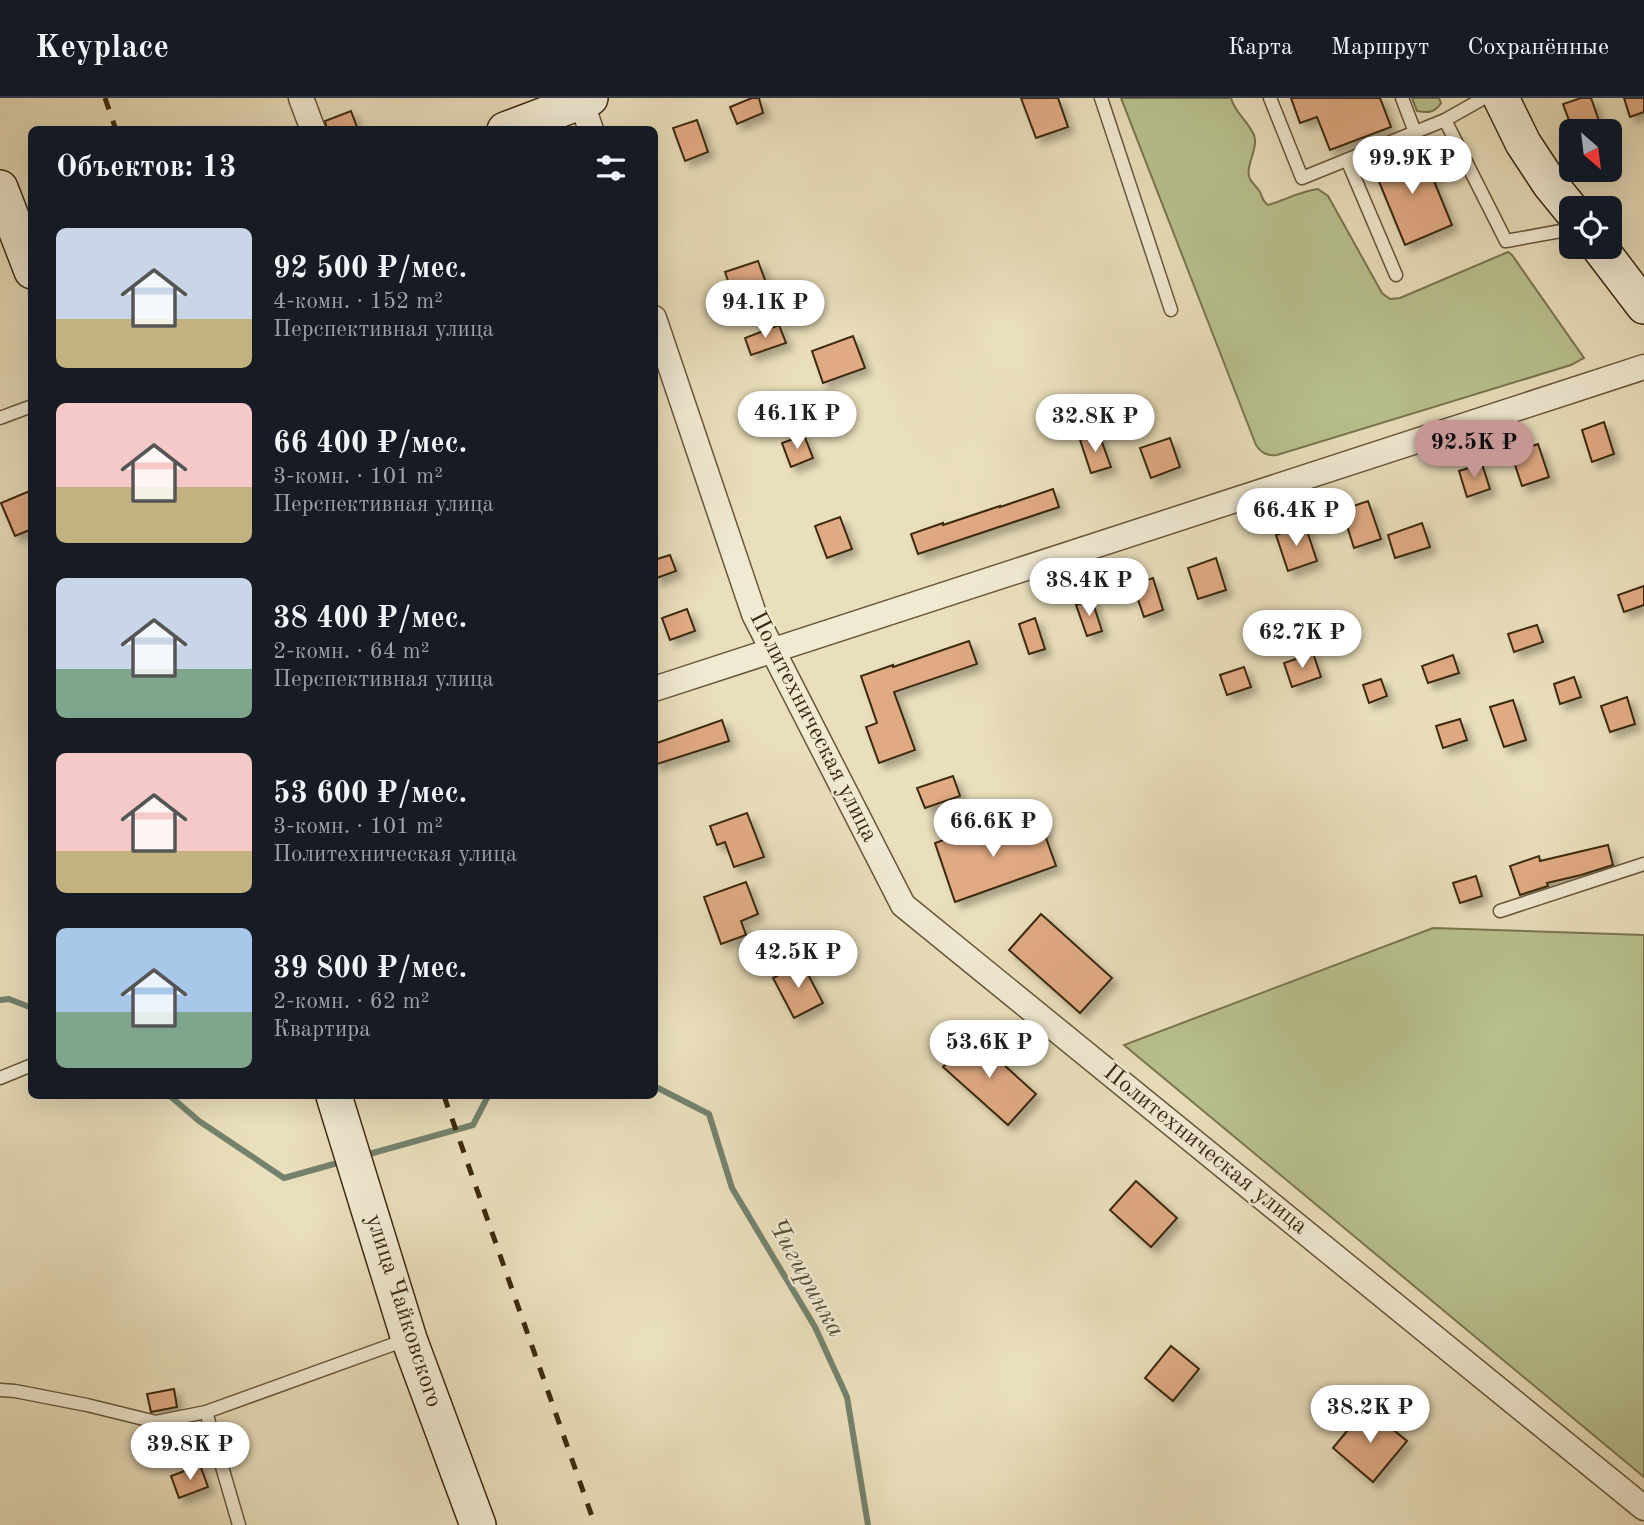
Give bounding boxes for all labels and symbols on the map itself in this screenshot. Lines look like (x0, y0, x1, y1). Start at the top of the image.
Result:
north arrow (1559, 119, 1622, 182)
pin: 99.9K ₽ (1347, 136, 1477, 196)
pin: 94.1K ₽ (700, 280, 830, 340)
pin: 46.1K ₽ (732, 392, 862, 451)
pin: 32.8K ₽ (1030, 394, 1160, 454)
pin: 92.5K ₽ (1409, 420, 1539, 480)
pin: 66.4K ₽ (1231, 489, 1361, 548)
pin: 38.4K ₽ (1024, 559, 1154, 618)
street label: Политехническая улица (744, 608, 882, 846)
pin: 62.7K ₽ (1237, 610, 1367, 670)
pin: 66.6K ₽ (928, 800, 1058, 859)
pin: 42.5K ₽ (733, 930, 863, 990)
pin: 53.6K ₽ (924, 1020, 1054, 1080)
street label: Политехническая улица (1098, 1061, 1312, 1240)
street label: улица Чайковского (360, 1211, 446, 1411)
water label: Чигиринка (763, 1214, 849, 1342)
pin: 38.2K ₽ (1305, 1386, 1435, 1445)
pin: 39.8K ₽ (125, 1422, 255, 1482)

